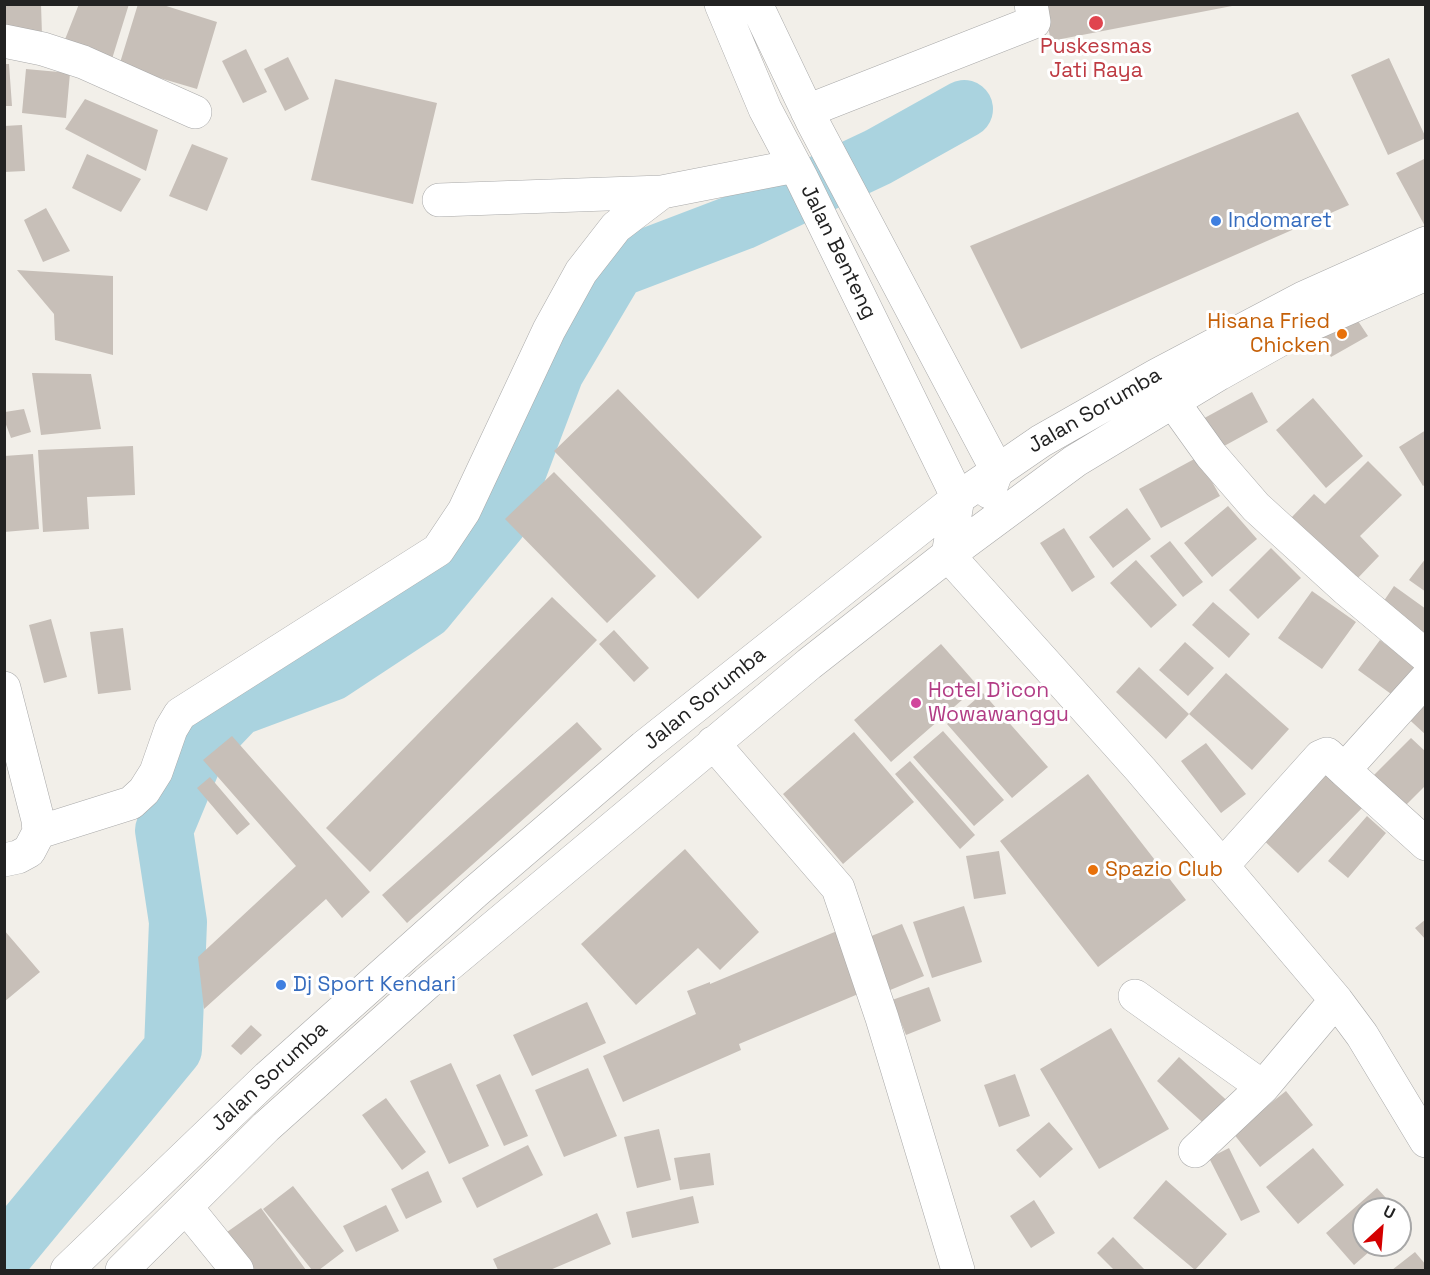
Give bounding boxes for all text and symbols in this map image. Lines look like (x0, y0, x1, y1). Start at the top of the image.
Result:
marker: Puskesmas Jati Raya (1087, 14, 1105, 32)
place label: Puskesmas Jati Raya (1040, 34, 1152, 84)
street label: Jalan Benteng (795, 181, 881, 323)
place label: Indomaret (1228, 208, 1332, 234)
marker: Indomaret (1209, 214, 1223, 228)
place label: Hisana Fried Chicken (1207, 309, 1330, 359)
marker: Hisana Fried Chicken (1335, 327, 1349, 341)
street label: Jalan Sorumba (1024, 363, 1166, 459)
street label: Jalan Sorumba (639, 642, 771, 756)
place label: Hotel D'icon Wowawanggu (928, 678, 1069, 728)
marker: Hotel D'icon Wowawanggu (909, 696, 923, 710)
place label: Spazio Club (1105, 857, 1223, 883)
marker: Spazio Club (1086, 863, 1100, 877)
place label: Dj Sport Kendari (293, 972, 456, 998)
marker: Dj Sport Kendari (274, 978, 288, 992)
street label: Jalan Sorumba (207, 1017, 333, 1137)
north arrow (1352, 1197, 1412, 1257)
text: U (1380, 1200, 1399, 1224)

